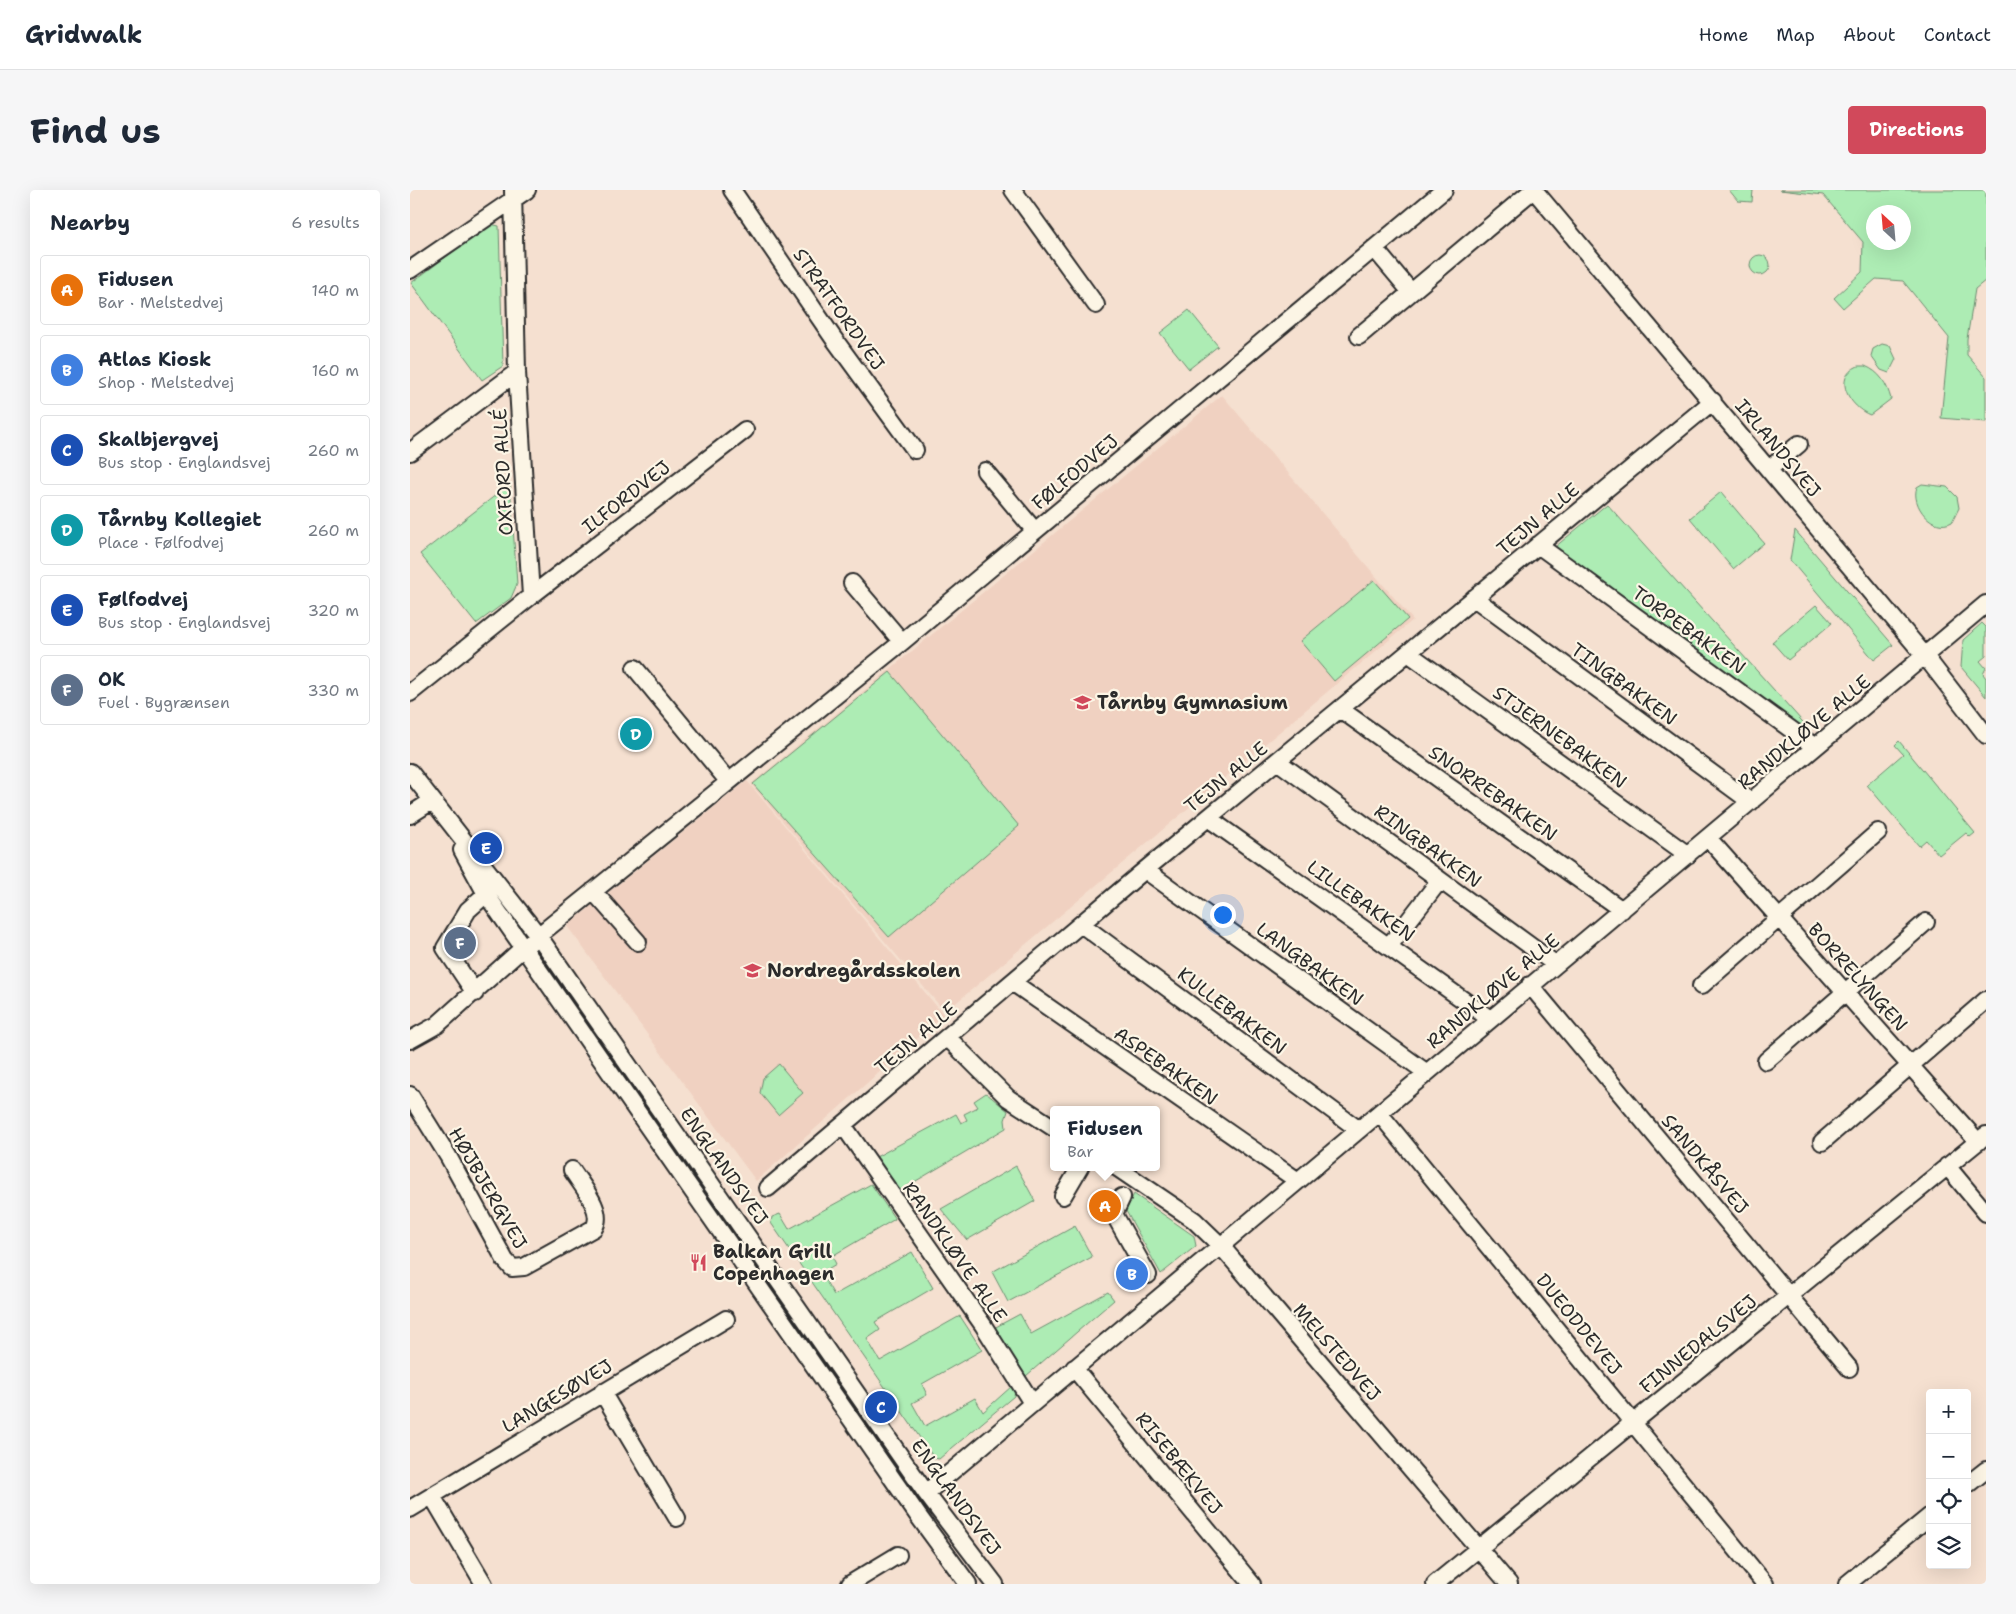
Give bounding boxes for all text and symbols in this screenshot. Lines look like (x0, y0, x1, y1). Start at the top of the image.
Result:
text: Gridwalk (25, 19, 142, 51)
text: Home (1699, 23, 1748, 47)
text: Map (1776, 23, 1815, 47)
text: About (1843, 23, 1896, 47)
text: Contact (1924, 23, 1991, 47)
button: Directions (1848, 106, 1986, 154)
text: Find us (30, 107, 161, 154)
north arrow (1866, 205, 1911, 250)
text: Nearby (50, 209, 130, 237)
text: 6 results (291, 212, 360, 233)
street label: STRATFORDVEJ (788, 243, 890, 375)
text: Fidusen (98, 267, 173, 292)
text: A (61, 280, 73, 301)
text: 140 m (312, 280, 359, 301)
text: Bar · Melstedvej (98, 292, 223, 313)
text: Atlas Kiosk (98, 347, 211, 372)
text: B (62, 360, 72, 381)
text: 160 m (312, 360, 359, 381)
text: Shop · Melstedvej (98, 372, 234, 393)
street label: IRLANDSVEJ (1730, 394, 1826, 502)
street label: OXFORD ALLÉ (486, 408, 519, 536)
text: Skalbjergvej (98, 427, 218, 452)
street label: FØLFODVEJ (1027, 429, 1123, 515)
text: C (62, 440, 72, 461)
text: 260 m (307, 440, 359, 461)
text: Bus stop · Englandsvej (98, 452, 271, 473)
street label: ILFORDVEJ (577, 455, 675, 539)
street label: TEJN ALLE (1492, 477, 1585, 561)
text: Tårnby Kollegiet (98, 507, 262, 532)
text: D (61, 520, 73, 541)
text: 260 m (307, 520, 359, 541)
text: Place · Følfodvej (98, 532, 224, 553)
street label: TORPEBAKKEN (1627, 580, 1751, 680)
text: Følfodvej (98, 587, 188, 612)
text: E (62, 600, 72, 621)
text: 320 m (308, 600, 359, 621)
text: Bus stop · Englandsvej (98, 612, 271, 633)
street label: TINGBAKKEN (1566, 637, 1682, 731)
text: OK (98, 667, 125, 692)
street label: RANDKLØVE ALLE (1732, 669, 1876, 795)
text: F (62, 680, 72, 701)
text: 330 m (307, 680, 359, 701)
street label: STJERNEBAKKEN (1488, 680, 1632, 794)
place label: Tårnby Gymnasium (1097, 690, 1288, 715)
text: Fuel · Bygrænsen (98, 692, 230, 713)
school or university icon: Tårnby Gymnasium (1073, 692, 1093, 712)
pin: D (620, 715, 652, 753)
street label: TEJN ALLE (1179, 736, 1273, 818)
street label: SNORREBAKKEN (1424, 739, 1562, 847)
street label: RINGBAKKEN (1369, 799, 1487, 893)
pin: E (470, 829, 502, 867)
street label: LILLEBAKKEN (1302, 854, 1420, 948)
your location (1210, 902, 1236, 928)
street label: LANGBAKKEN (1251, 917, 1369, 1011)
street label: BORRELYNGEN (1803, 917, 1913, 1037)
pin: F (444, 924, 476, 962)
street label: RANDKLØVE ALLE (1421, 928, 1565, 1054)
place label: Nordregårdsskolen (767, 958, 961, 983)
school or university icon: Nordregårdsskolen (743, 960, 763, 980)
street label: KULLEBAKKEN (1172, 962, 1292, 1060)
street label: TEJN ALLE (870, 996, 963, 1080)
street label: ASPEBAKKEN (1109, 1021, 1223, 1111)
street label: ENGLANDSVEJ (674, 1102, 774, 1230)
popup (1050, 1106, 1160, 1171)
street label: SANDKÅSVEJ (1656, 1108, 1755, 1219)
text: Fidusen (1067, 1116, 1143, 1141)
street label: HØJBJERGVEJ (443, 1123, 533, 1253)
text: Bar (1067, 1141, 1094, 1162)
street label: RANDKLØVE ALLE (897, 1177, 1013, 1327)
pin: A (1089, 1187, 1121, 1225)
place label: Balkan Grill Copenhagen (713, 1239, 835, 1286)
restaurant icon: Balkan Grill Copenhagen (689, 1252, 709, 1272)
pin: B (1116, 1255, 1148, 1293)
street label: DUEODDEVEJ (1530, 1268, 1628, 1380)
street label: FINNEDALSVEJ (1634, 1289, 1762, 1399)
street label: MELSTEDVEJ (1288, 1298, 1386, 1406)
street label: LANGESØVEJ (497, 1353, 617, 1439)
pin: C (865, 1388, 897, 1426)
map controls (1926, 1389, 1971, 1569)
button: + (1926, 1389, 1971, 1434)
street label: RISEBÆKVEJ (1130, 1407, 1228, 1519)
street label: ENGLANDSVEJ (905, 1434, 1007, 1560)
button: − (1926, 1434, 1971, 1479)
button: locate (1926, 1479, 1971, 1524)
button: layers (1926, 1524, 1971, 1569)

